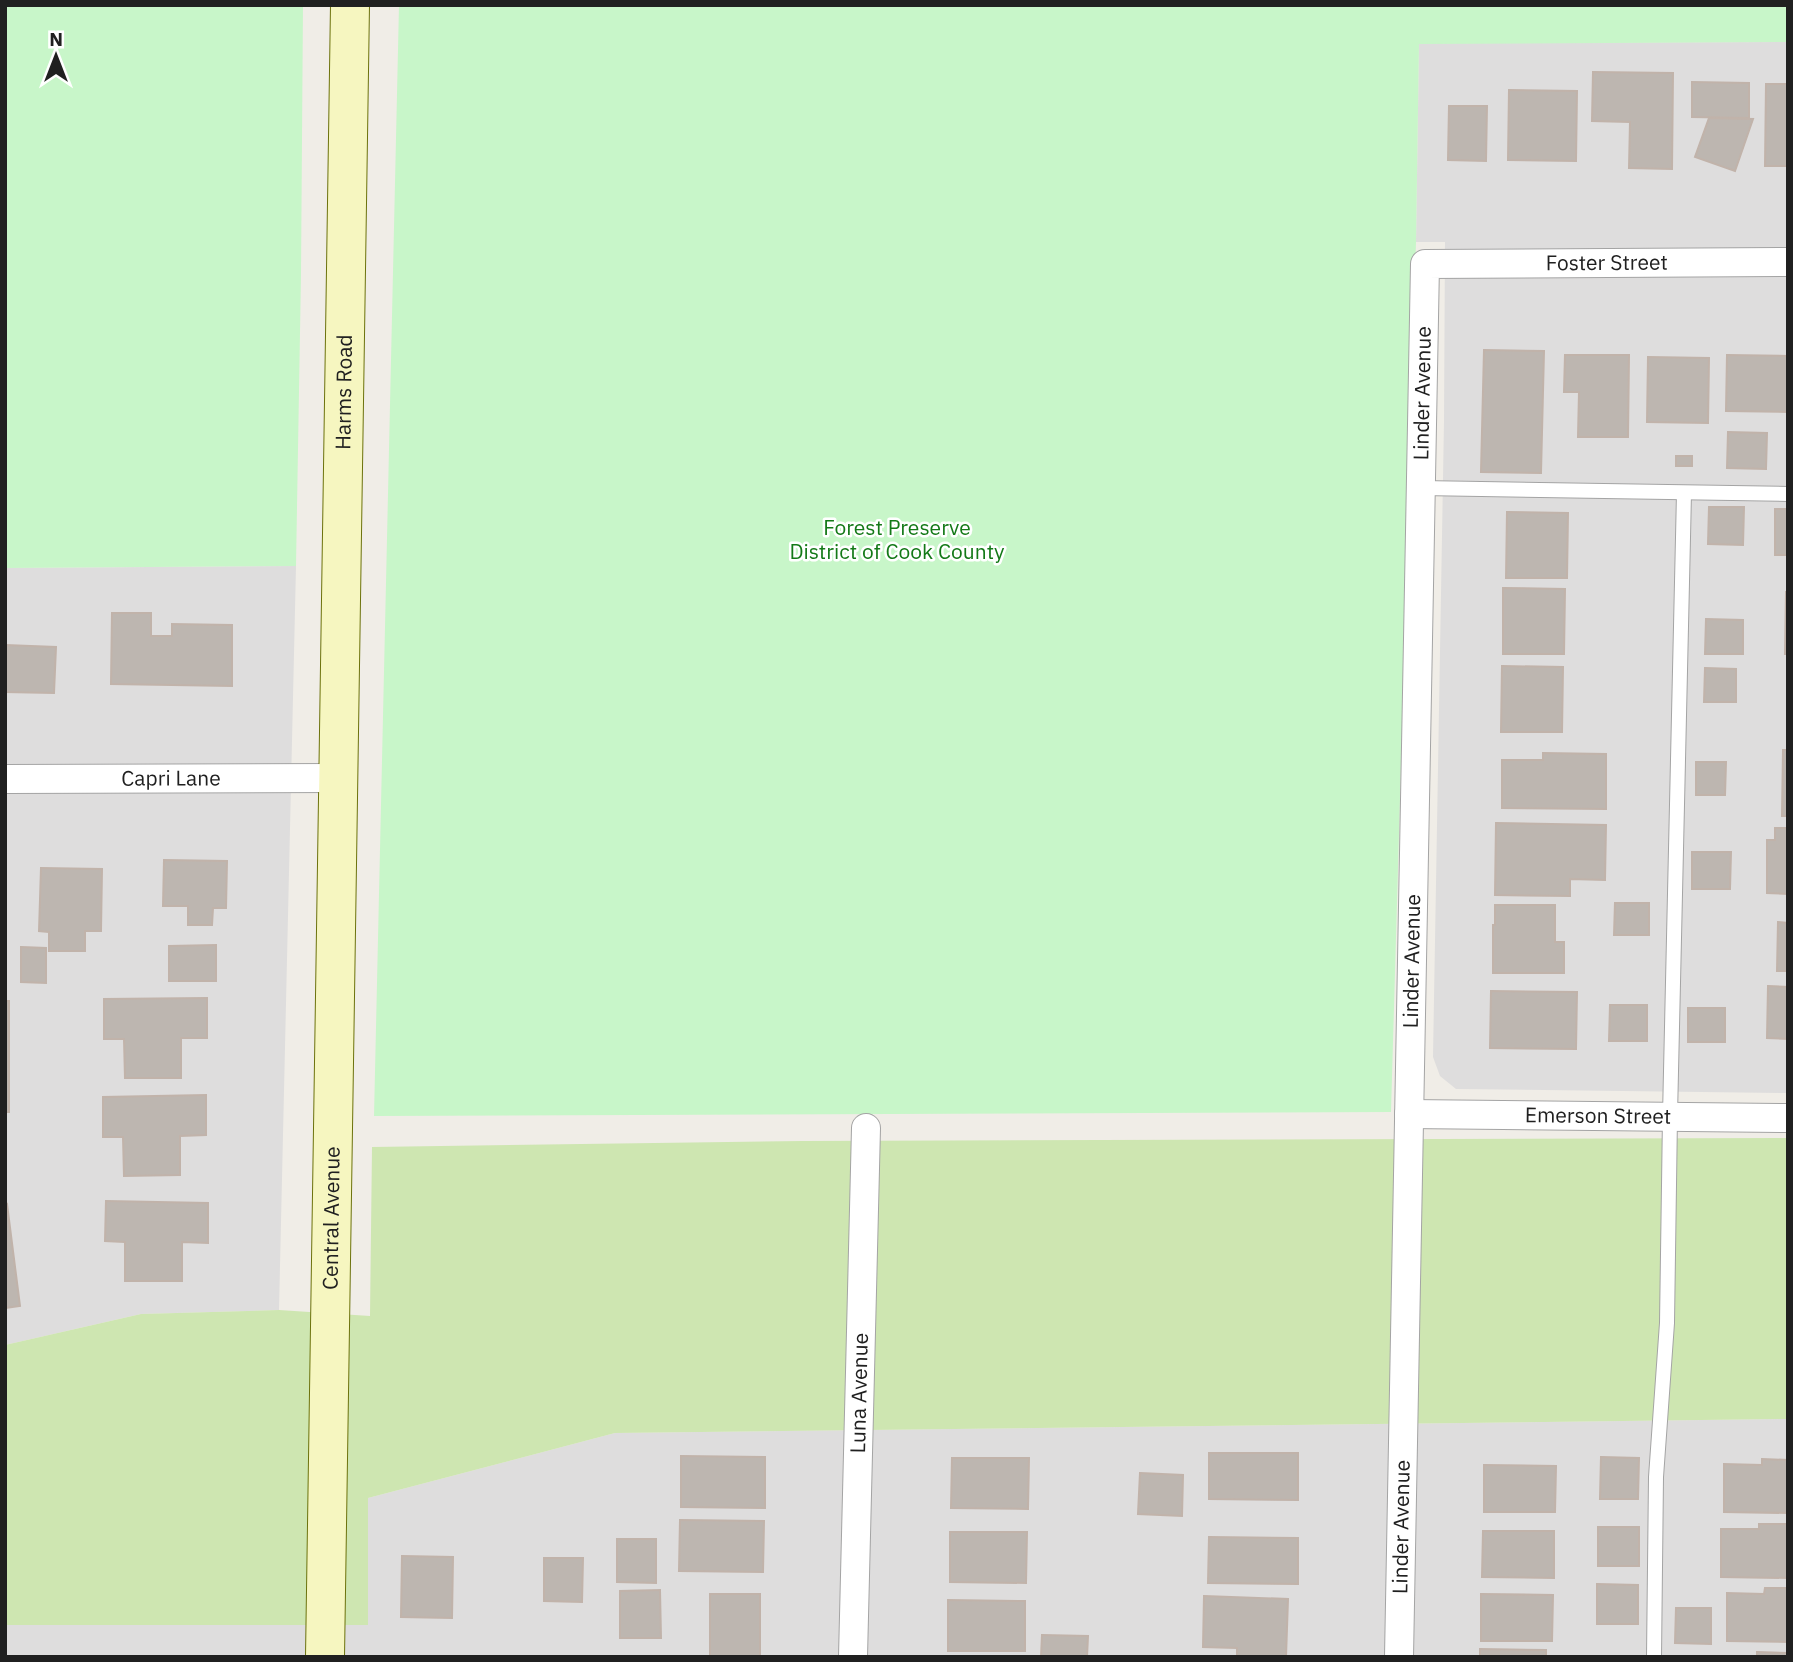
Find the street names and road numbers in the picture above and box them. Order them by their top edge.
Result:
street label: Foster Street [1546,248,1668,276]
street label: Linder Avenue [1406,326,1437,461]
street label: Harms Road [328,334,358,450]
street label: Capri Lane [121,763,221,792]
street label: Linder Avenue [1396,894,1426,1028]
street label: Emerson Street [1525,1100,1671,1130]
street label: Central Avenue [316,1146,346,1290]
street label: Luna Avenue [843,1332,874,1454]
street label: Linder Avenue [1385,1460,1416,1594]

